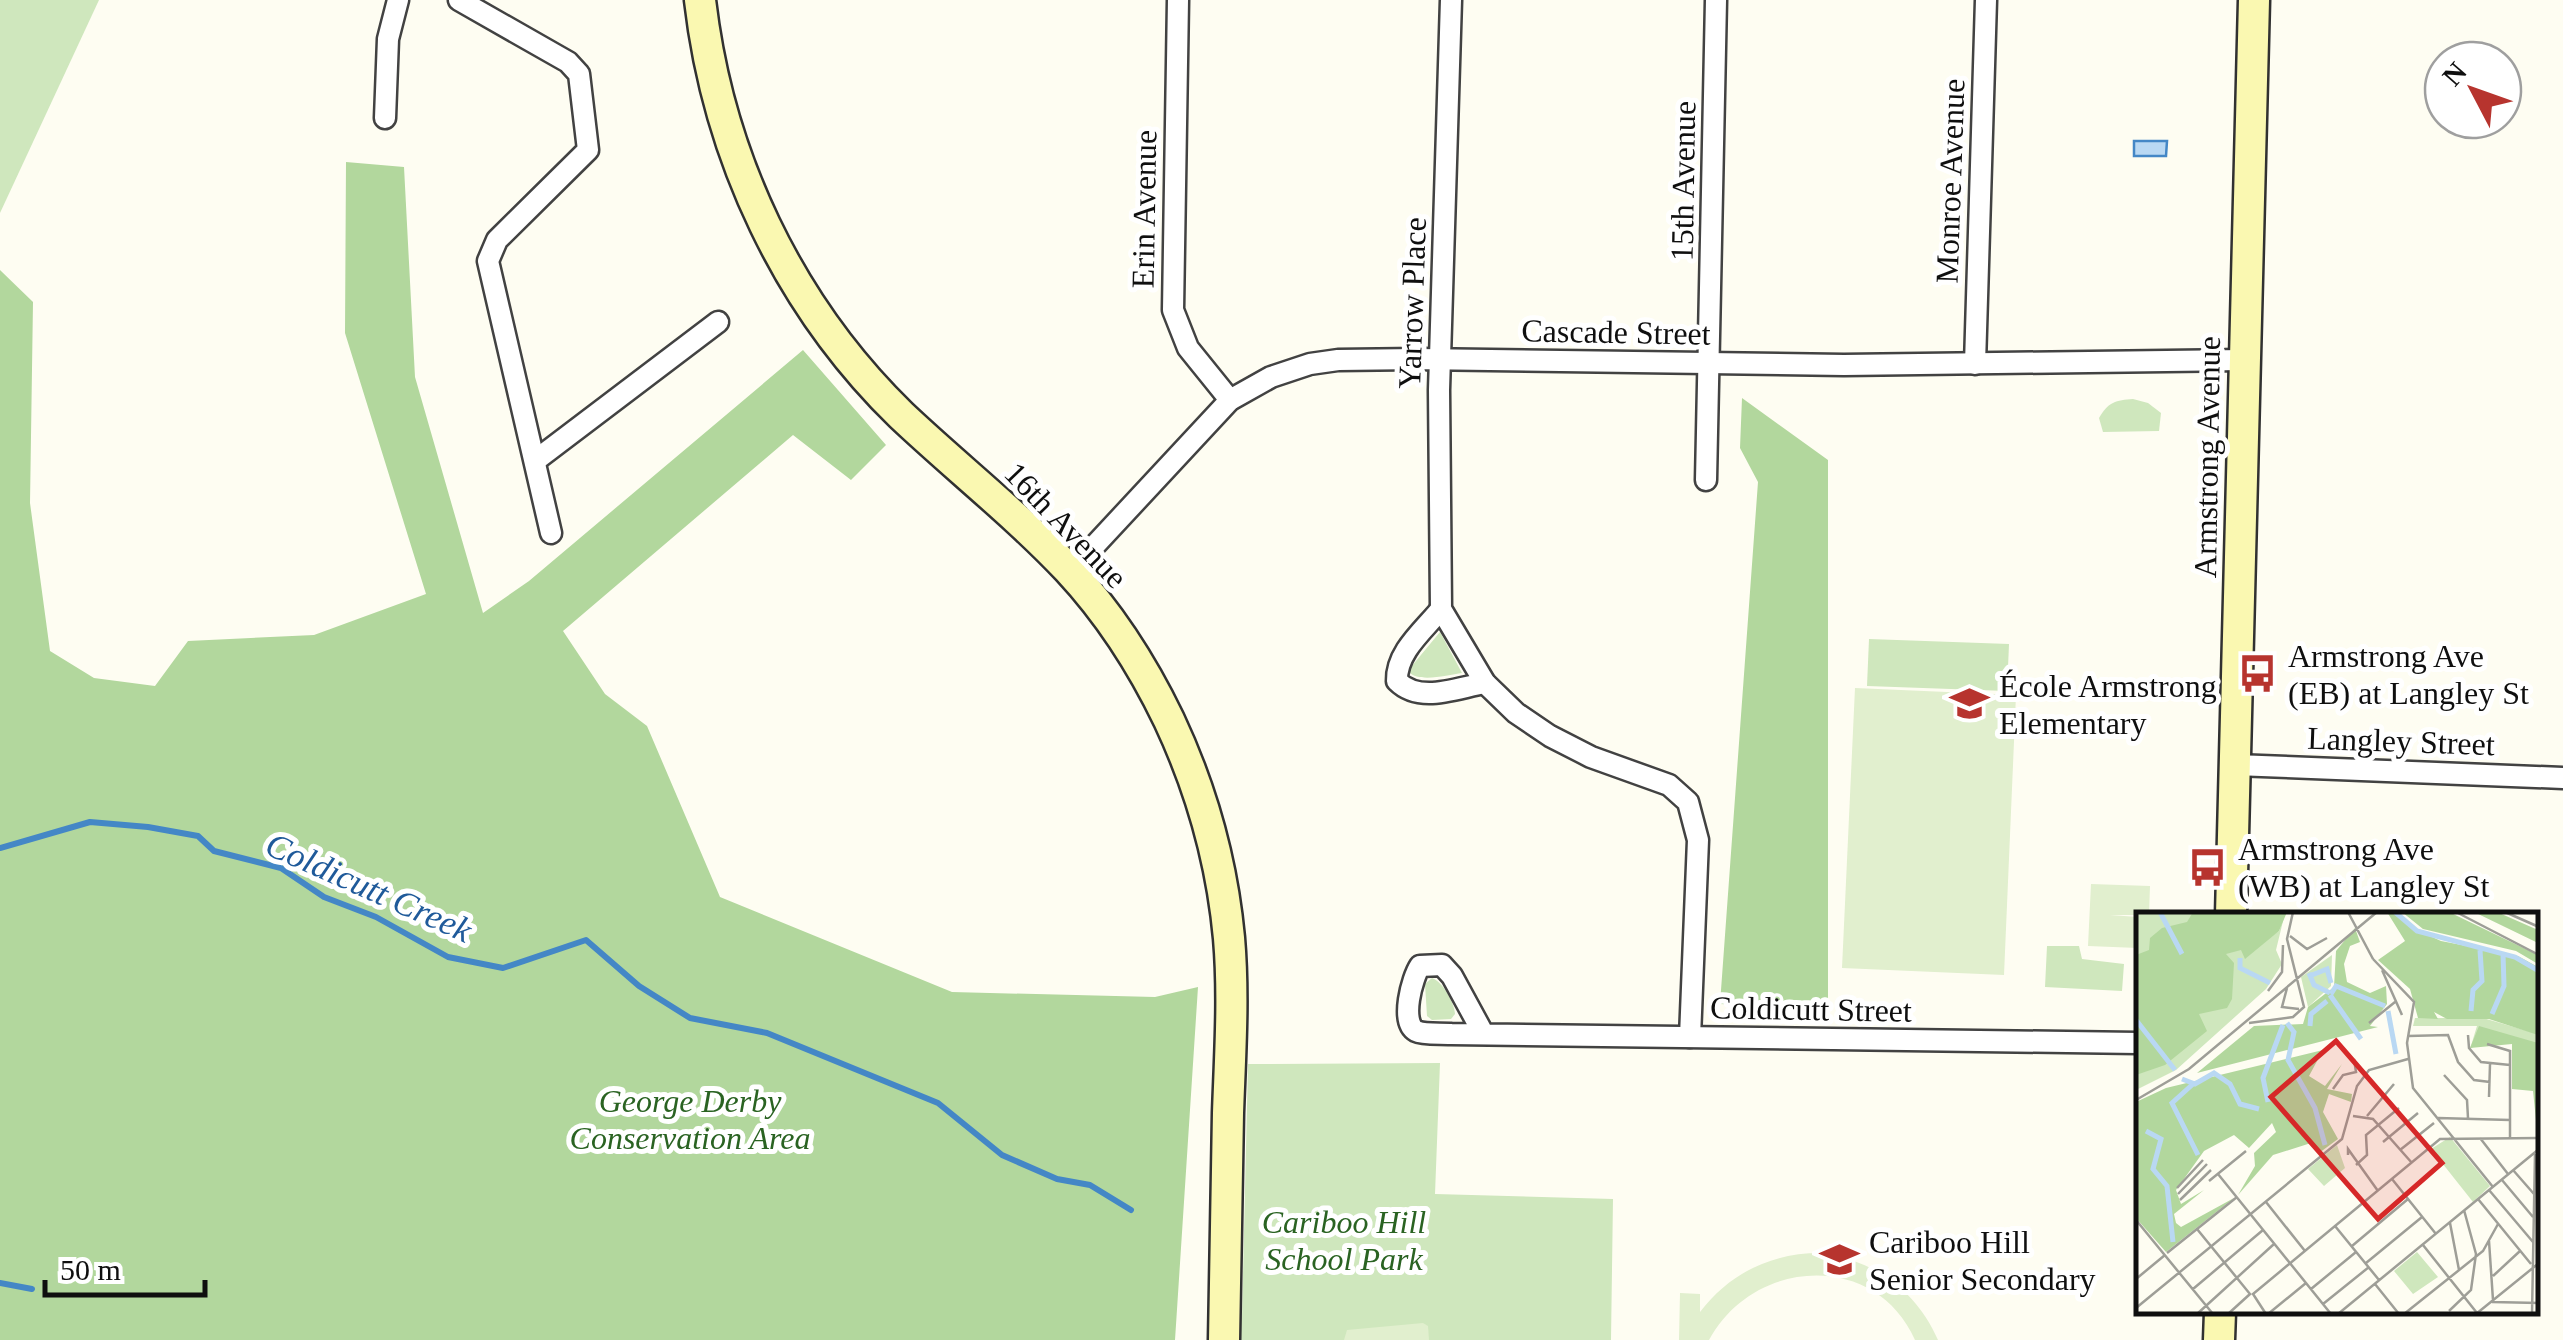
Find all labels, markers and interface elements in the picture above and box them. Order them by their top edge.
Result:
north arrow [2423,40,2523,140]
text: N [2436,56,2473,92]
street label: Monroe Avenue [1928,78,1972,284]
street label: 15th Avenue [1664,101,1702,261]
street label: Erin Avenue [1125,129,1163,289]
street label: Yarrow Place [1391,217,1433,389]
street label: Cascade Street [1521,312,1711,352]
street label: Armstrong Avenue [2187,336,2227,578]
street label: 16th Avenue [997,455,1135,595]
place label: Armstrong Ave (EB) at Langley St [2288,638,2529,711]
bus stop icon: Armstrong Ave (EB) at Langley St [2237,653,2279,695]
place label: École Armstrong Elementary [1999,668,2217,741]
school or university icon: École Armstrong Elementary [1948,683,1990,725]
street label: Langley Street [2307,720,2495,762]
water label: Coldicutt Creek [260,825,479,951]
place label: Armstrong Ave (WB) at Langley St [2238,831,2490,904]
bus stop icon: Armstrong Ave (WB) at Langley St [2187,846,2229,888]
inset map [2136,912,2538,1315]
street label: Coldicutt Street [1710,989,1912,1029]
park label: George Derby Conservation Area [570,1083,810,1156]
park label: Cariboo Hill School Park [1262,1204,1426,1277]
place label: Cariboo Hill Senior Secondary [1869,1224,2096,1297]
scale bar [45,1235,205,1297]
school or university icon: Cariboo Hill Senior Secondary [1818,1239,1860,1281]
text: 50 m [60,1253,121,1286]

